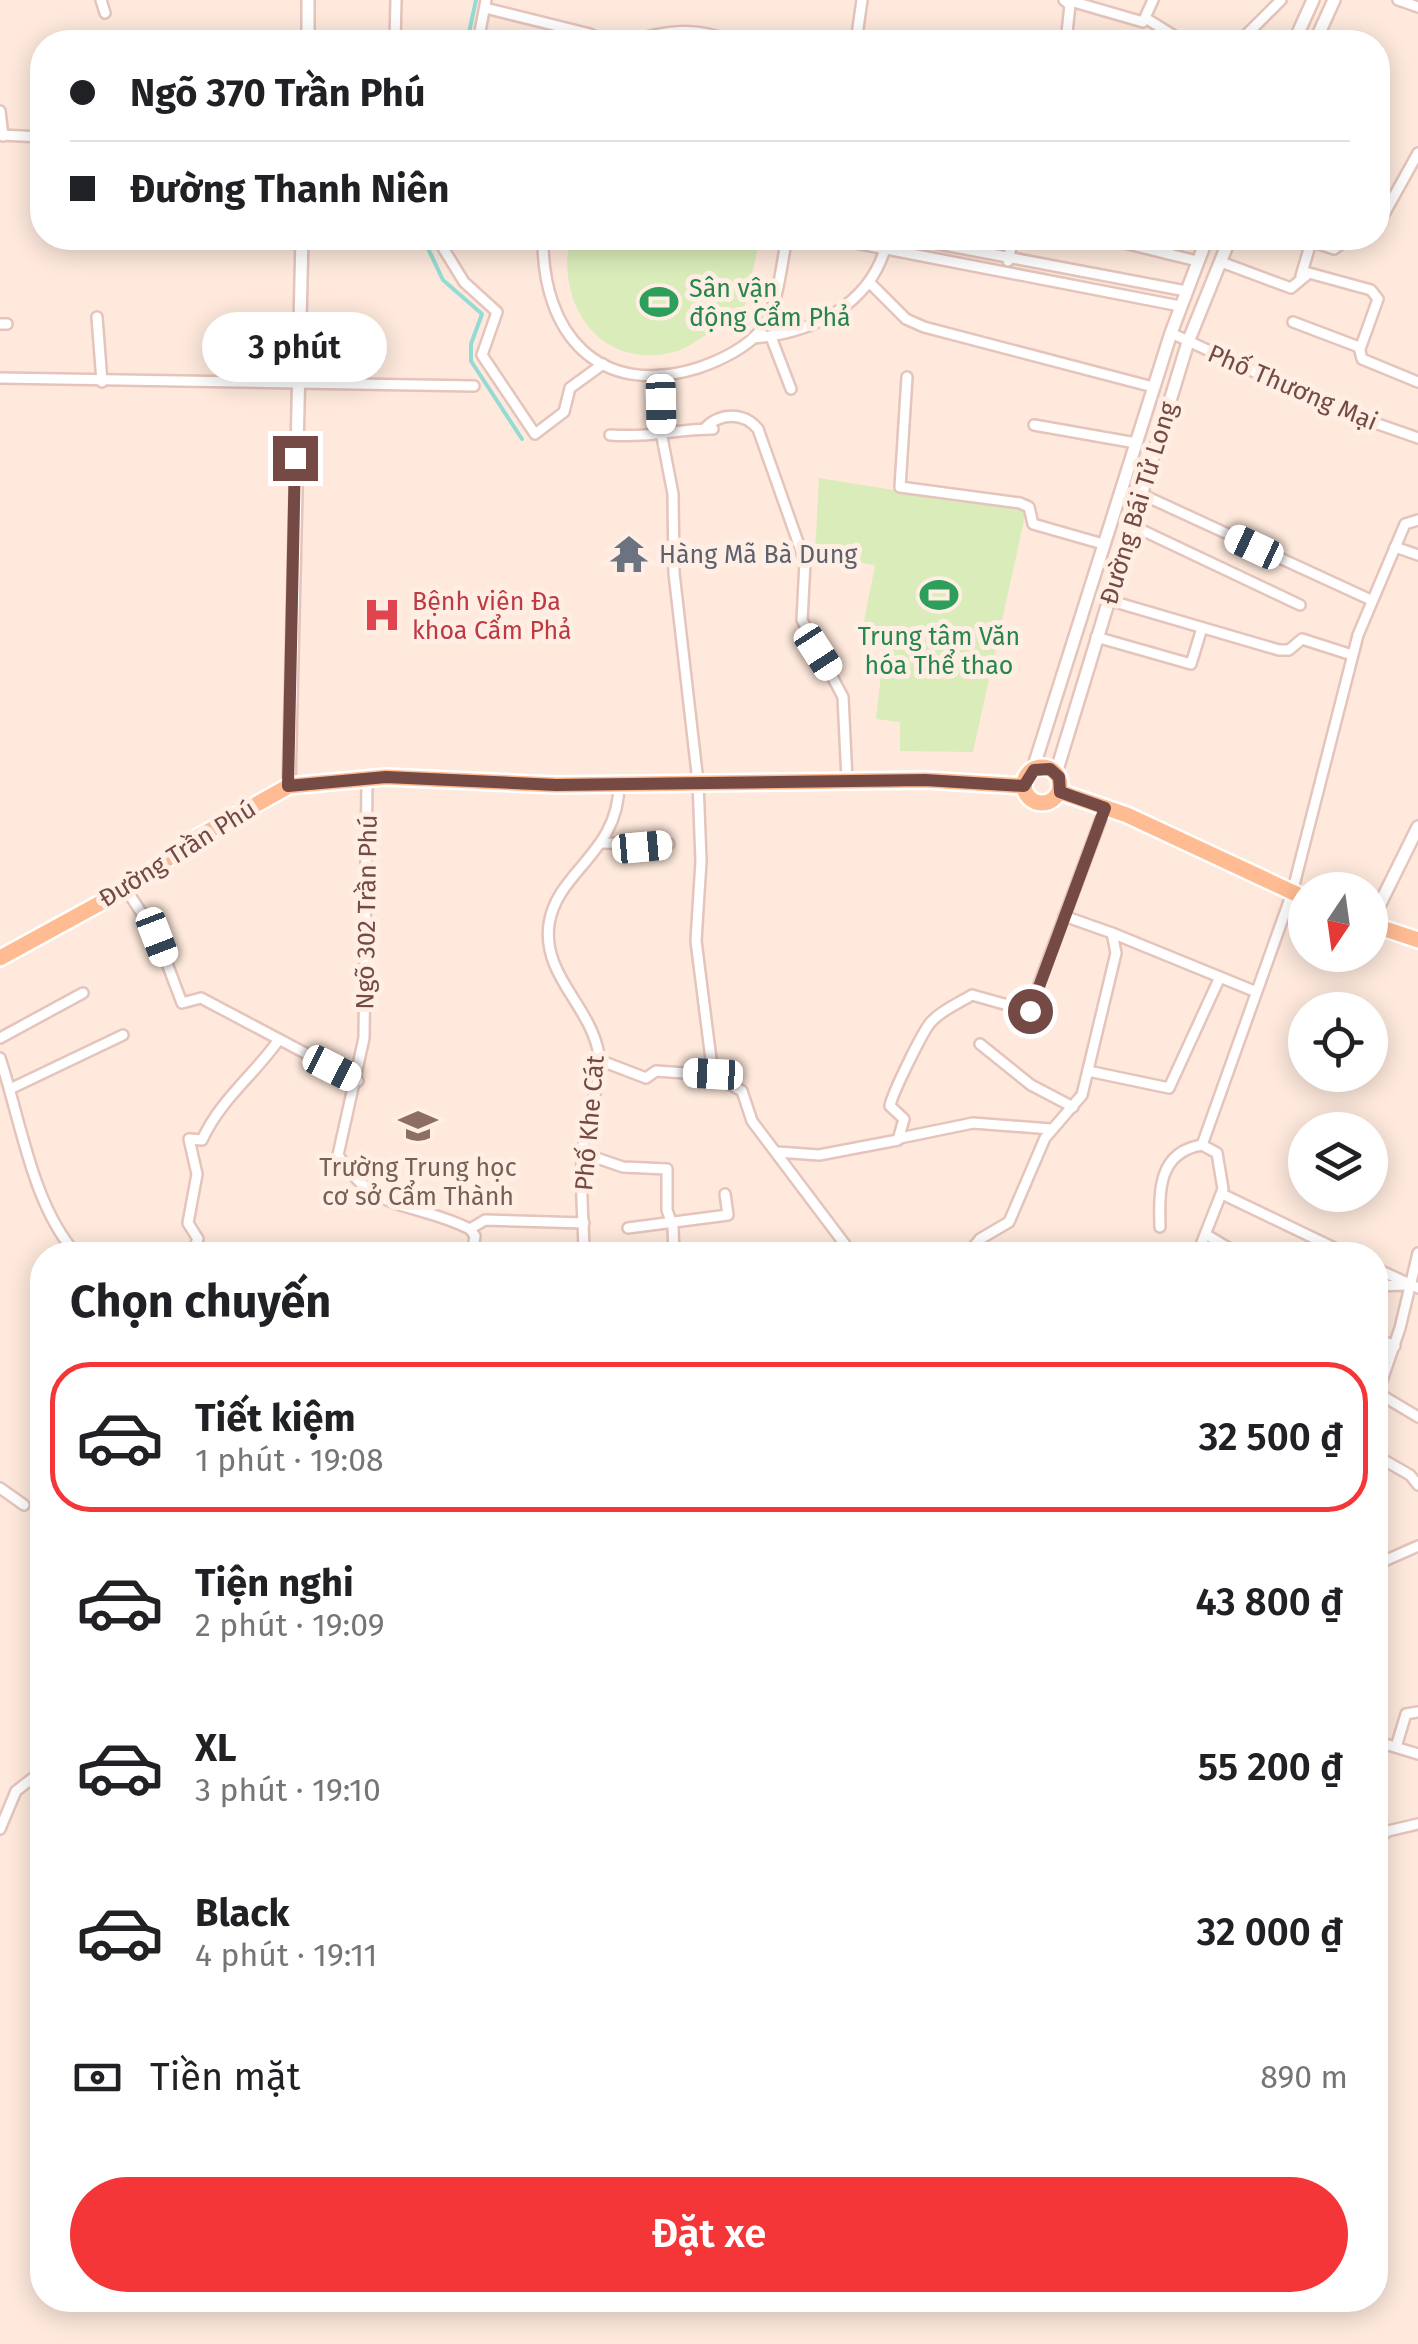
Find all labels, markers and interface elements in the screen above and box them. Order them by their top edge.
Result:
text: Ngõ 370 Trần Phú [130,70,425,116]
text: Đường Thanh Niên [130,166,450,212]
place label: Sân vận động Cẩm Phả [689,274,851,333]
sports icon: Sân vận động Cẩm Phả [638,281,680,323]
callout: 3 phút [202,313,388,383]
text: 3 phút [248,328,341,366]
street label: Phố Thương Mại [1203,338,1382,437]
car [645,374,677,434]
street label: Đường Bái Tử Long [1094,398,1184,608]
route end [273,436,318,481]
car [1220,521,1288,573]
temple icon: Hàng Mã Bà Dung [608,533,650,575]
place label: Hàng Mã Bà Dung [659,540,857,570]
sports icon: Trung tâm Văn hóa Thể thao [918,574,960,616]
place label: Bệnh viện Đa khoa Cẩm Phả [412,587,572,646]
hospital icon: Bệnh viện Đa khoa Cẩm Phả [361,594,403,636]
car [789,619,847,685]
place label: Trung tâm Văn hóa Thể thao [858,622,1020,681]
street label: Đường Trần Phú [93,793,261,914]
street label: Ngõ 302 Trần Phú [349,814,384,1010]
car [611,829,673,865]
north arrow [1288,872,1388,972]
map controls [1288,872,1388,1212]
car [132,904,182,970]
route start [1008,989,1053,1034]
button: locate [1288,992,1388,1092]
car [298,1041,366,1095]
street label: Phố Khe Cát [568,1053,611,1192]
car [682,1057,744,1091]
school or university icon: Trường Trung học cơ sở Cẩm Thành [397,1105,439,1147]
button: layers [1288,1112,1388,1212]
place label: Trường Trung học cơ sở Cẩm Thành [319,1153,517,1212]
text: Chọn chuyến [70,1275,331,1329]
icon: car [75,1392,165,1482]
text: Tiết kiệm [195,1395,356,1441]
text: 32 500 ₫ [1199,1414,1343,1460]
text: 1 phút · 19:08 [195,1441,384,1479]
icon: car [75,1557,165,1647]
text: Tiện nghi [195,1560,354,1606]
text: 43 800 ₫ [1195,1579,1343,1625]
text: 2 phút · 19:09 [195,1606,385,1644]
icon: car [75,1722,165,1812]
text: XL [195,1725,237,1771]
text: 55 200 ₫ [1198,1744,1343,1790]
text: 3 phút · 19:10 [195,1771,381,1809]
icon: car [75,1887,165,1977]
text: Black [195,1890,290,1936]
text: 32 000 ₫ [1197,1909,1343,1955]
text: 4 phút · 19:11 [195,1936,377,1974]
icon: cash [70,2050,125,2105]
text: Tiền mặt [150,2054,300,2100]
text: 890 m [1260,2058,1348,2096]
button: Đặt xe [70,2177,1348,2292]

